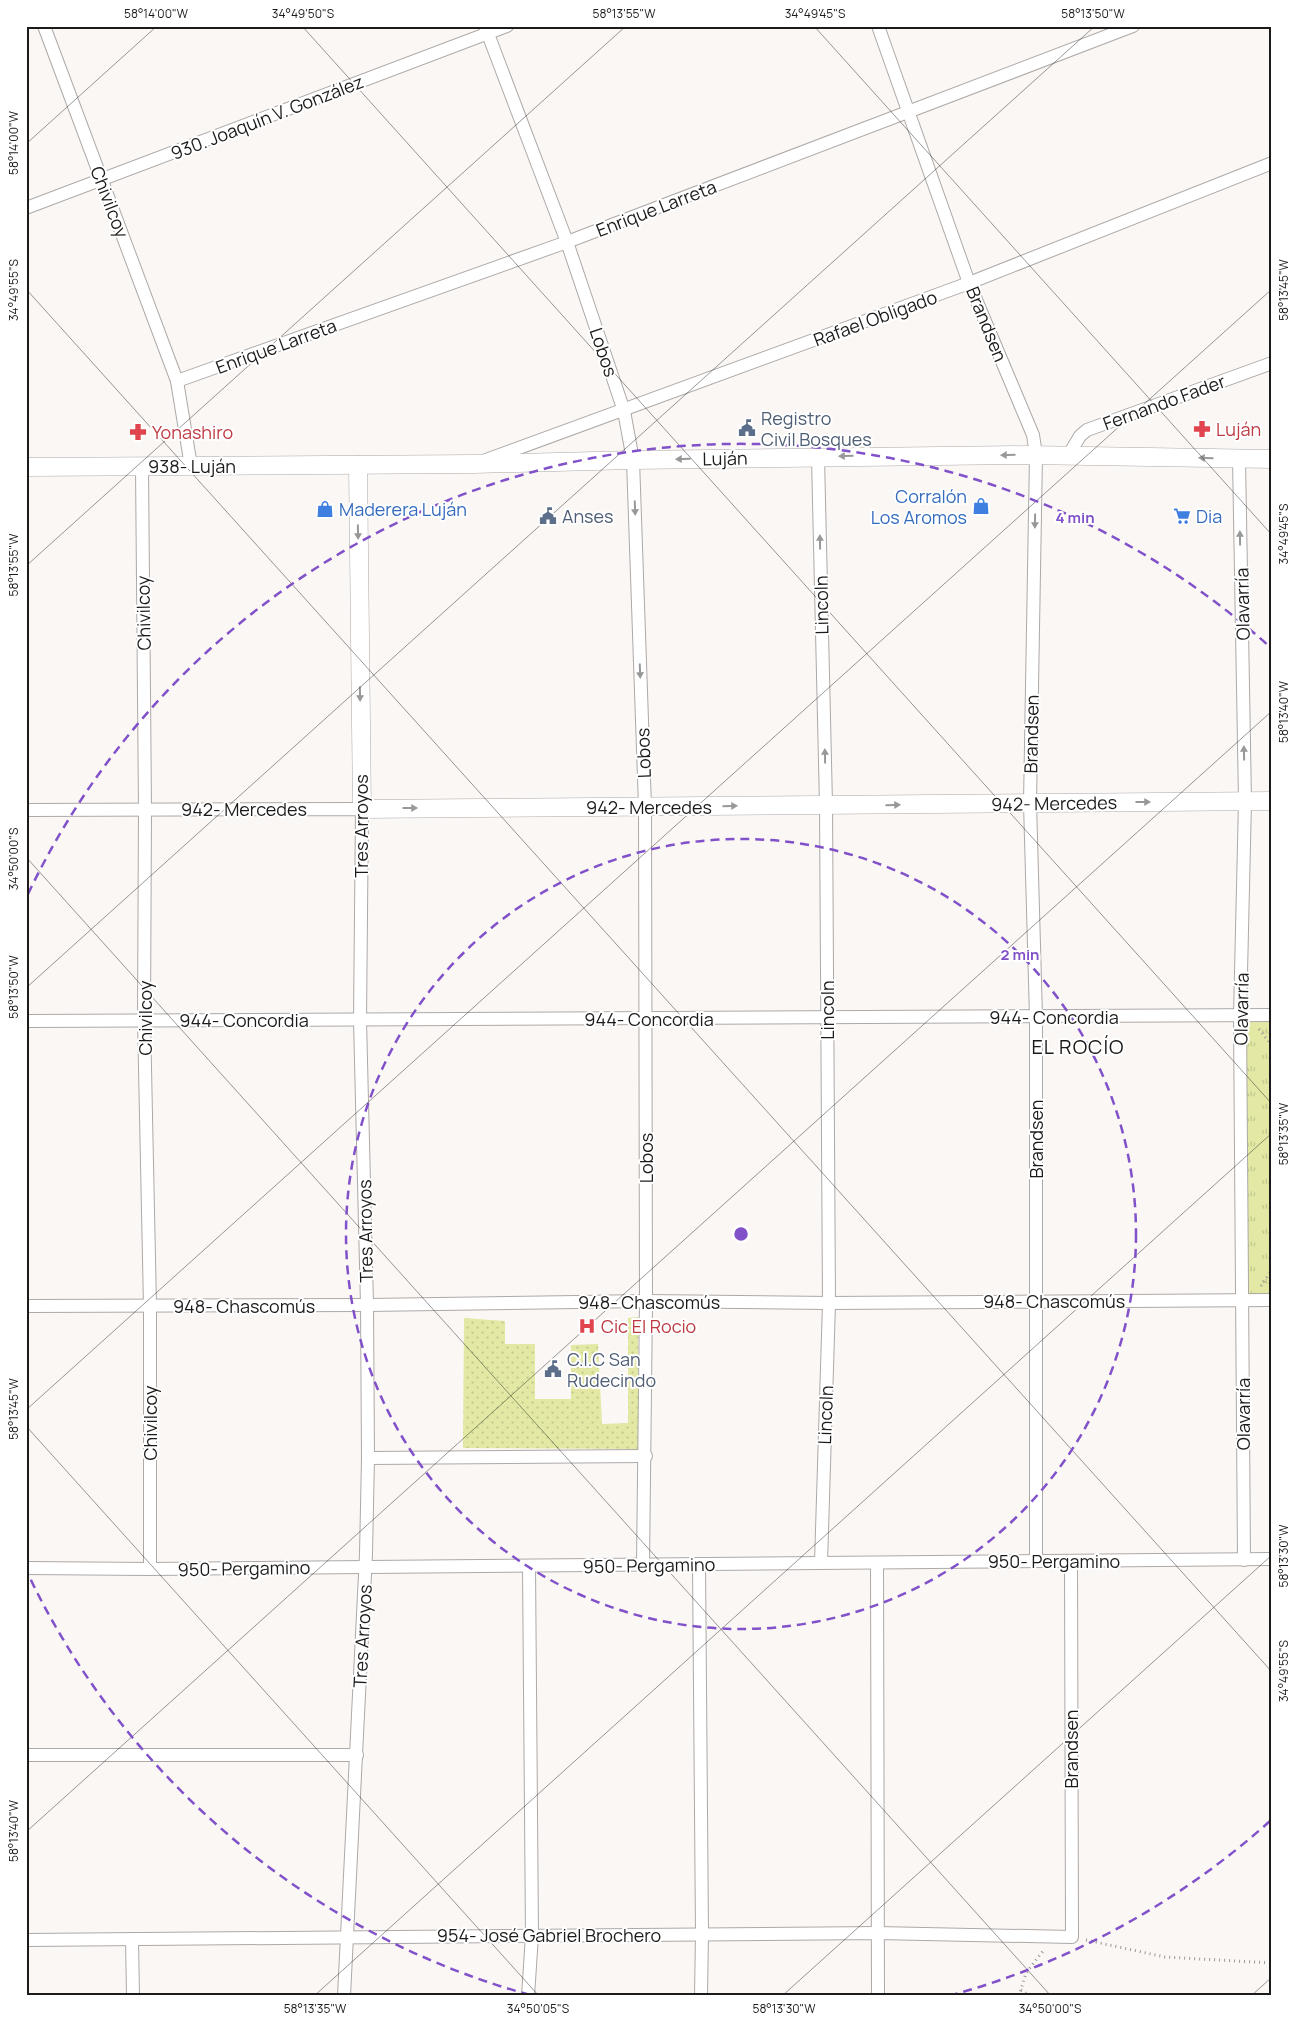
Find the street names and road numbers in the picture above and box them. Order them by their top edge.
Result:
street label: 930. Joaquín V. González [167,69,367,165]
street label: Chivilcoy [85,163,135,242]
street label: Enrique Larreta [592,174,720,242]
street label: Brandsen [961,283,1013,365]
street label: Rafael Obligado [810,285,940,351]
street label: Enrique Larreta [212,313,340,379]
street label: Lobos [584,324,624,380]
street label: Fernando Fader [1100,369,1229,435]
street label: Luján [702,446,748,470]
street label: 938- Luján [148,454,236,478]
street label: Olavarría [1229,567,1255,641]
street label: Chivilcoy [130,575,156,651]
street label: Lincoln [808,575,834,635]
street label: Brandsen [1018,694,1044,774]
street label: Lobos [630,727,656,779]
street label: Tres Arroyos [349,774,373,878]
street label: 942- Mercedes [991,790,1117,816]
street label: 942- Mercedes [586,795,712,819]
street label: 942- Mercedes [181,797,307,821]
street label: Olavarría [1228,972,1254,1046]
street label: Chivilcoy [133,980,157,1055]
street label: Lincoln [815,980,839,1040]
street label: 944- Concordia [989,1005,1119,1029]
street label: 944- Concordia [584,1007,714,1031]
street label: 944- Concordia [179,1008,309,1032]
street label: Brandsen [1024,1100,1048,1178]
street label: Lobos [634,1133,658,1183]
street label: Tres Arroyos [352,1179,378,1283]
street label: 948- Chascomús [983,1289,1125,1313]
street label: 948- Chascomús [578,1290,720,1314]
street label: 948- Chascomús [173,1294,315,1318]
street label: Olavarría [1231,1378,1255,1450]
street label: Chivilcoy [138,1385,162,1460]
street label: Lincoln [812,1385,838,1445]
street label: 950- Pergamino [988,1549,1120,1573]
street label: 950- Pergamino [583,1552,715,1578]
street label: 950- Pergamino [178,1555,310,1581]
street label: Tres Arroyos [347,1584,377,1688]
street label: Brandsen [1059,1710,1083,1788]
street label: 954- José Gabriel Brochero [437,1923,661,1947]

